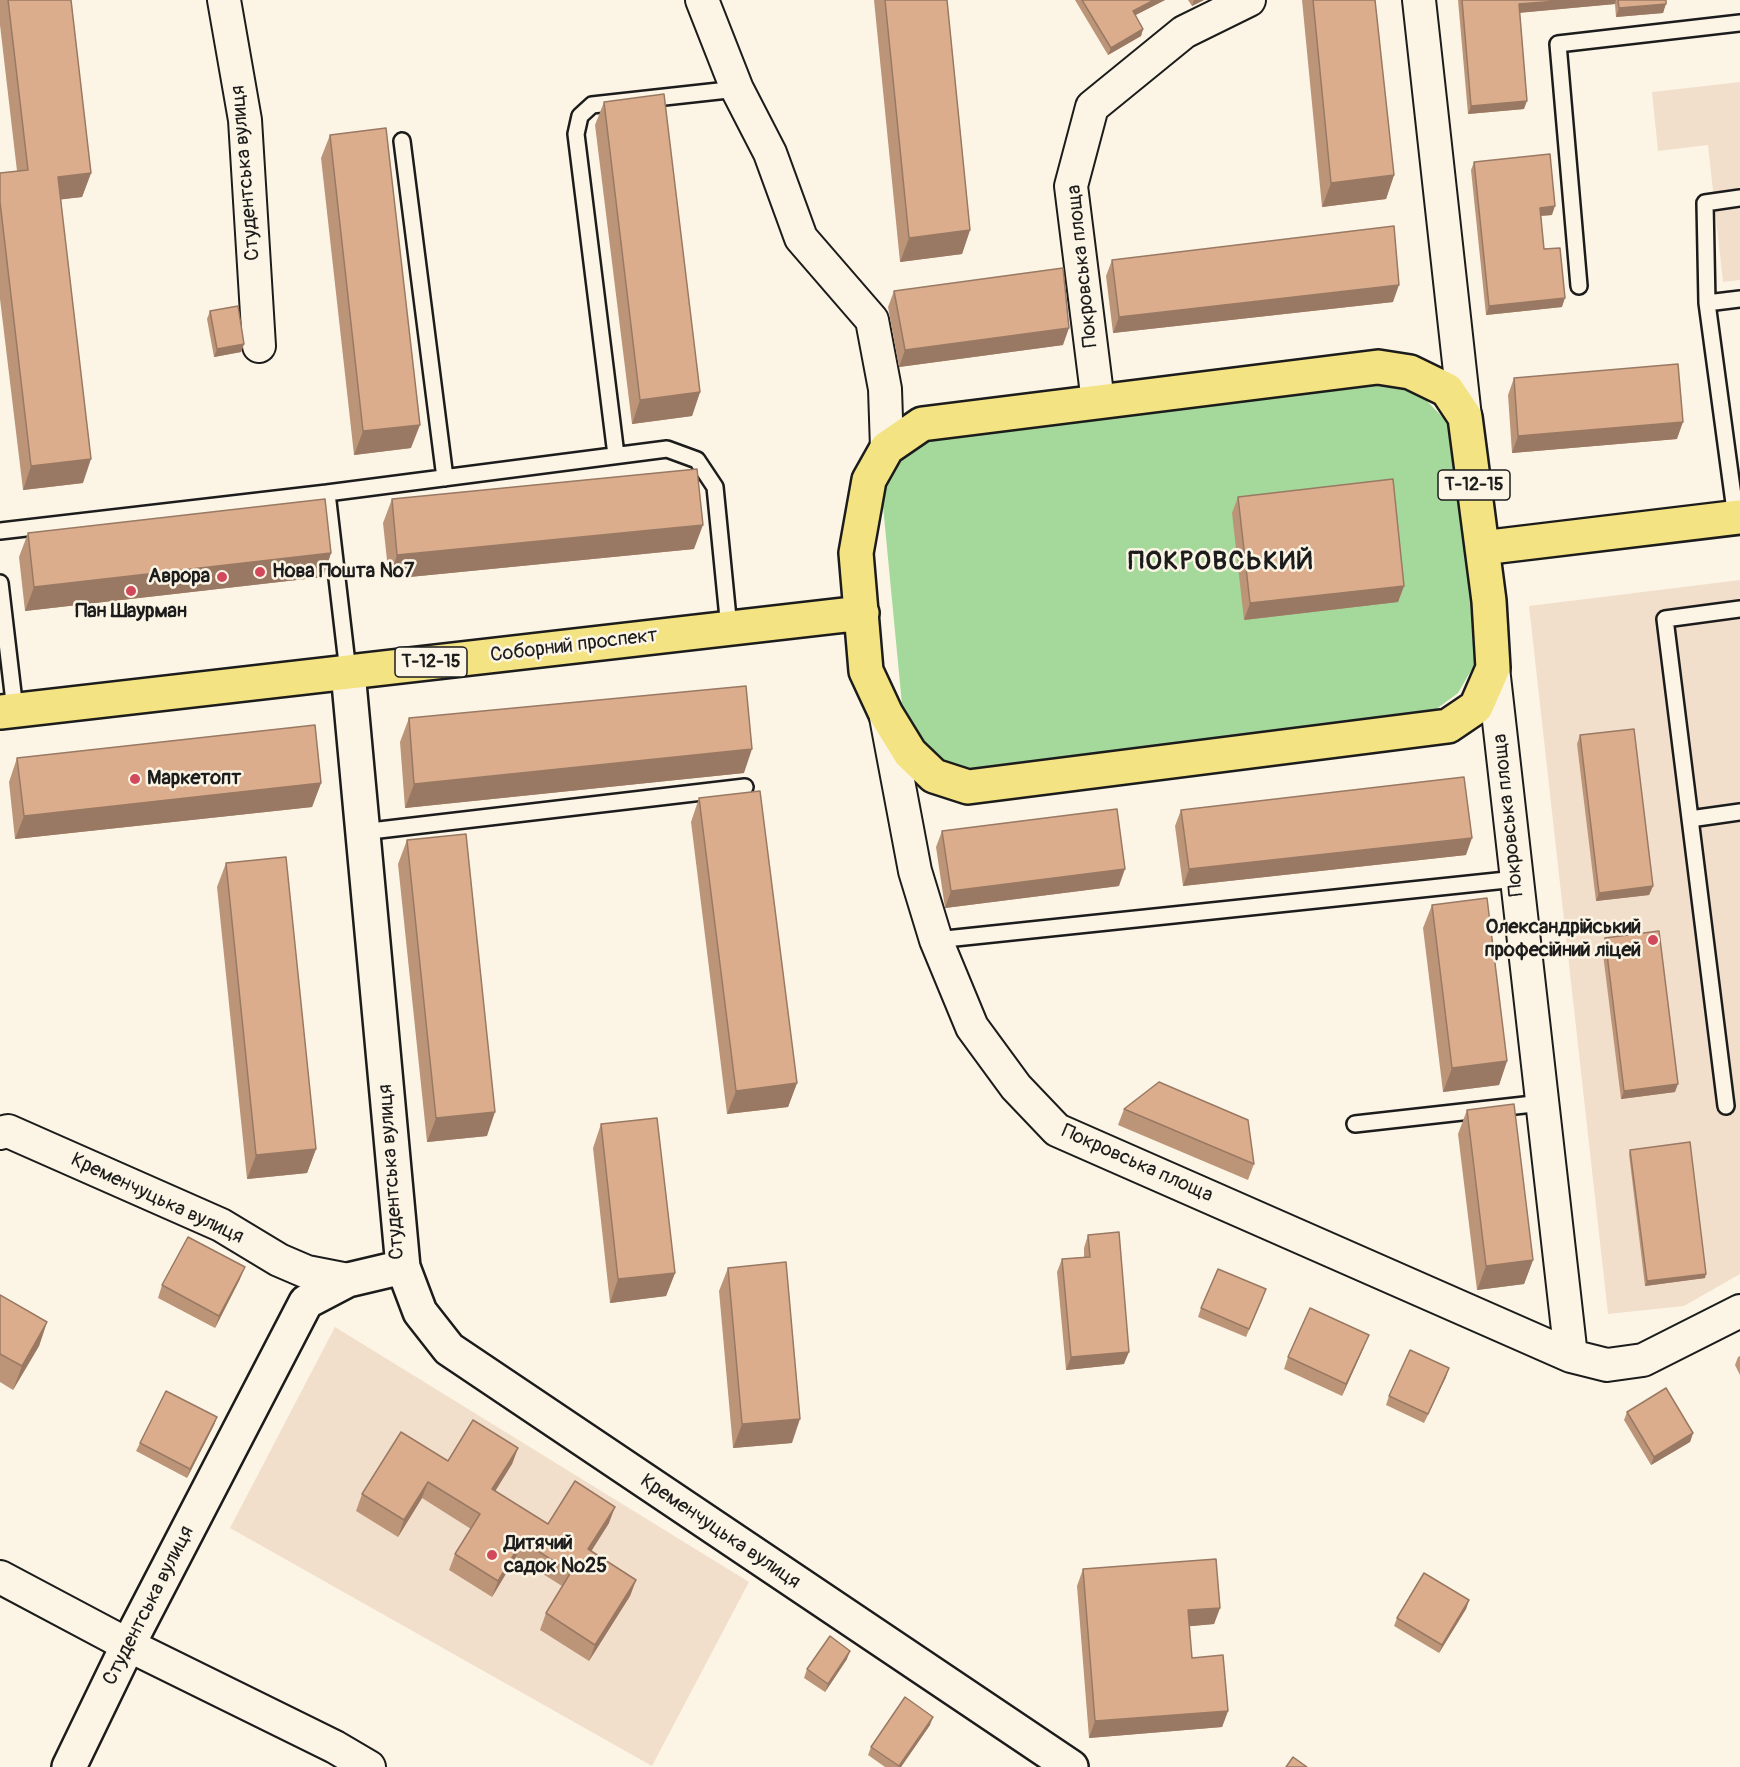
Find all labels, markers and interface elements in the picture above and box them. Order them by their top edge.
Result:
street label: Студентська вулиця [226,84,266,262]
street label: Покровська площа [1063,184,1103,348]
road number: Т-12-15 [1438,470,1510,500]
district label: ПОКРОВСЬКИЙ [1128,546,1314,578]
place label: Нова Пошта №7 [272,560,414,584]
place label: Аврора [148,565,210,589]
marker: Нова Пошта №7 [253,565,267,579]
marker: Аврора [215,570,229,584]
marker: Пан Шаурман [124,584,138,598]
place label: Пан Шаурман [75,600,187,624]
street label: Соборний проспект [489,624,659,668]
road number: Т-12-15 [395,647,467,677]
street label: Покровська площа [1489,733,1529,897]
place label: Маркетопт [147,767,241,791]
marker: Маркетопт [128,772,142,786]
place label: Олександрійський професійний ліцей [1484,916,1641,963]
marker: Олександрійський професійний ліцей [1646,933,1660,947]
street label: Студентська вулиця [374,1083,410,1261]
street label: Покровська площа [1058,1120,1216,1208]
street label: Кременчуцька вулиця [67,1148,247,1250]
street label: Кременчуцька вулиця [635,1470,805,1594]
street label: Студентська вулиця [98,1522,200,1690]
place label: Дитячий садок №25 [504,1532,607,1579]
marker: Дитячий садок №25 [485,1548,499,1562]

